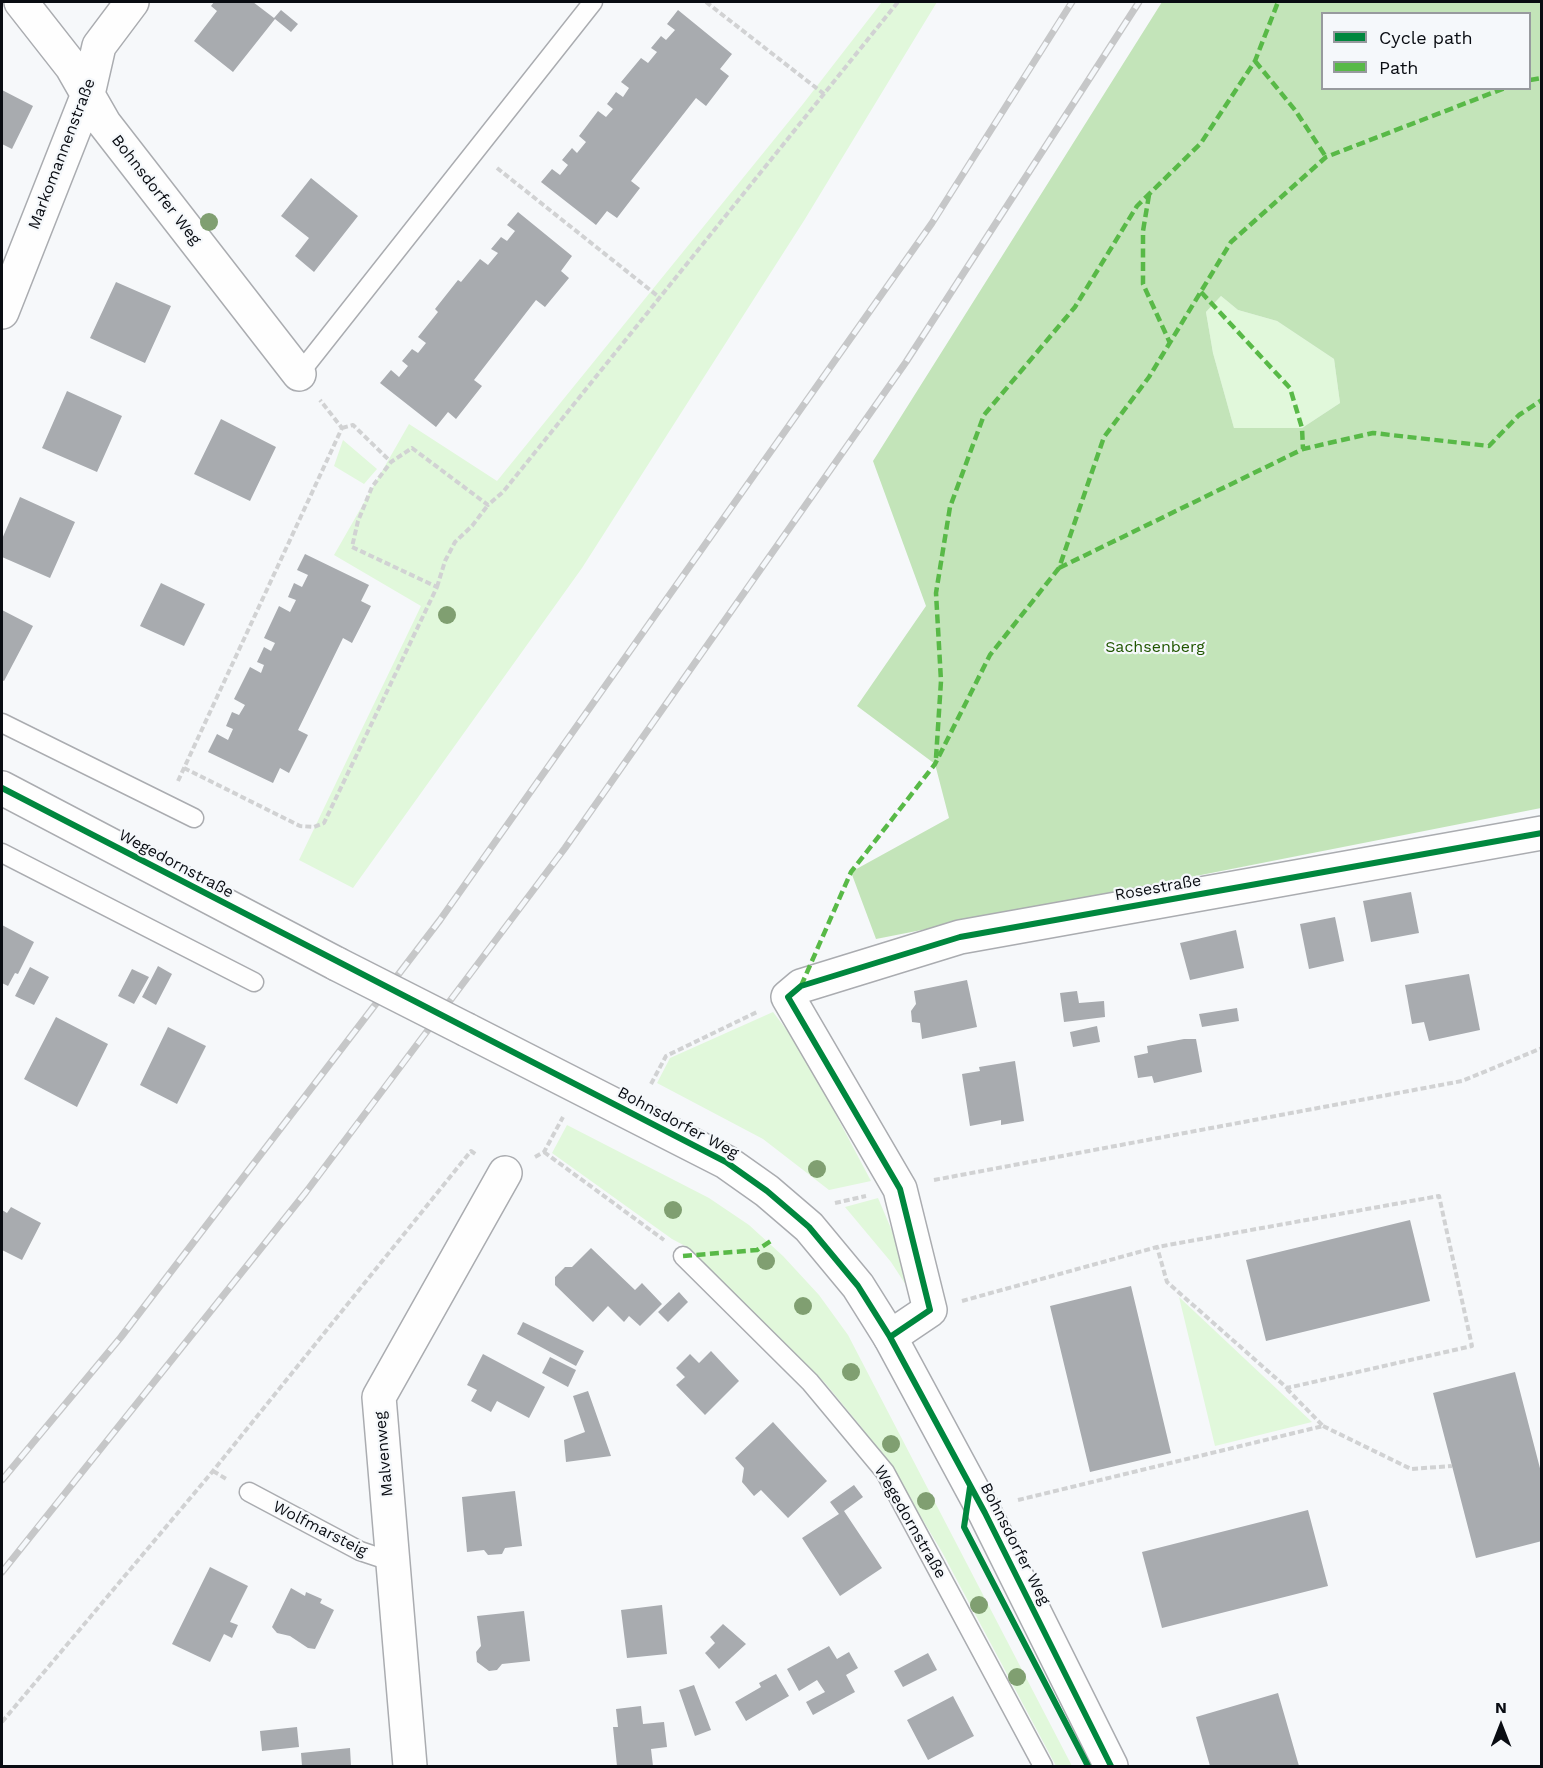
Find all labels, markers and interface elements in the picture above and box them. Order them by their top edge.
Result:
legend [1321,12,1531,90]
text: Cycle path [1379,27,1473,48]
text: Path [1379,57,1419,78]
street label: Markomannenstraße [24,76,100,232]
street label: Bohnsdorfer Weg [107,131,205,249]
park label: Sachsenberg [1105,637,1205,657]
street label: Wegedornstraße [115,826,237,902]
street label: Rosestraße [1113,871,1203,905]
street label: Bohnsdorfer Weg [614,1083,742,1163]
street label: Malvenweg [371,1411,397,1497]
street label: Wegedornstraße [870,1462,950,1582]
street label: Bohnsdorfer Weg [976,1480,1054,1608]
street label: Wolfmarsteig [270,1497,370,1561]
north arrow [1471,1696,1531,1756]
text: N [1495,1698,1507,1717]

